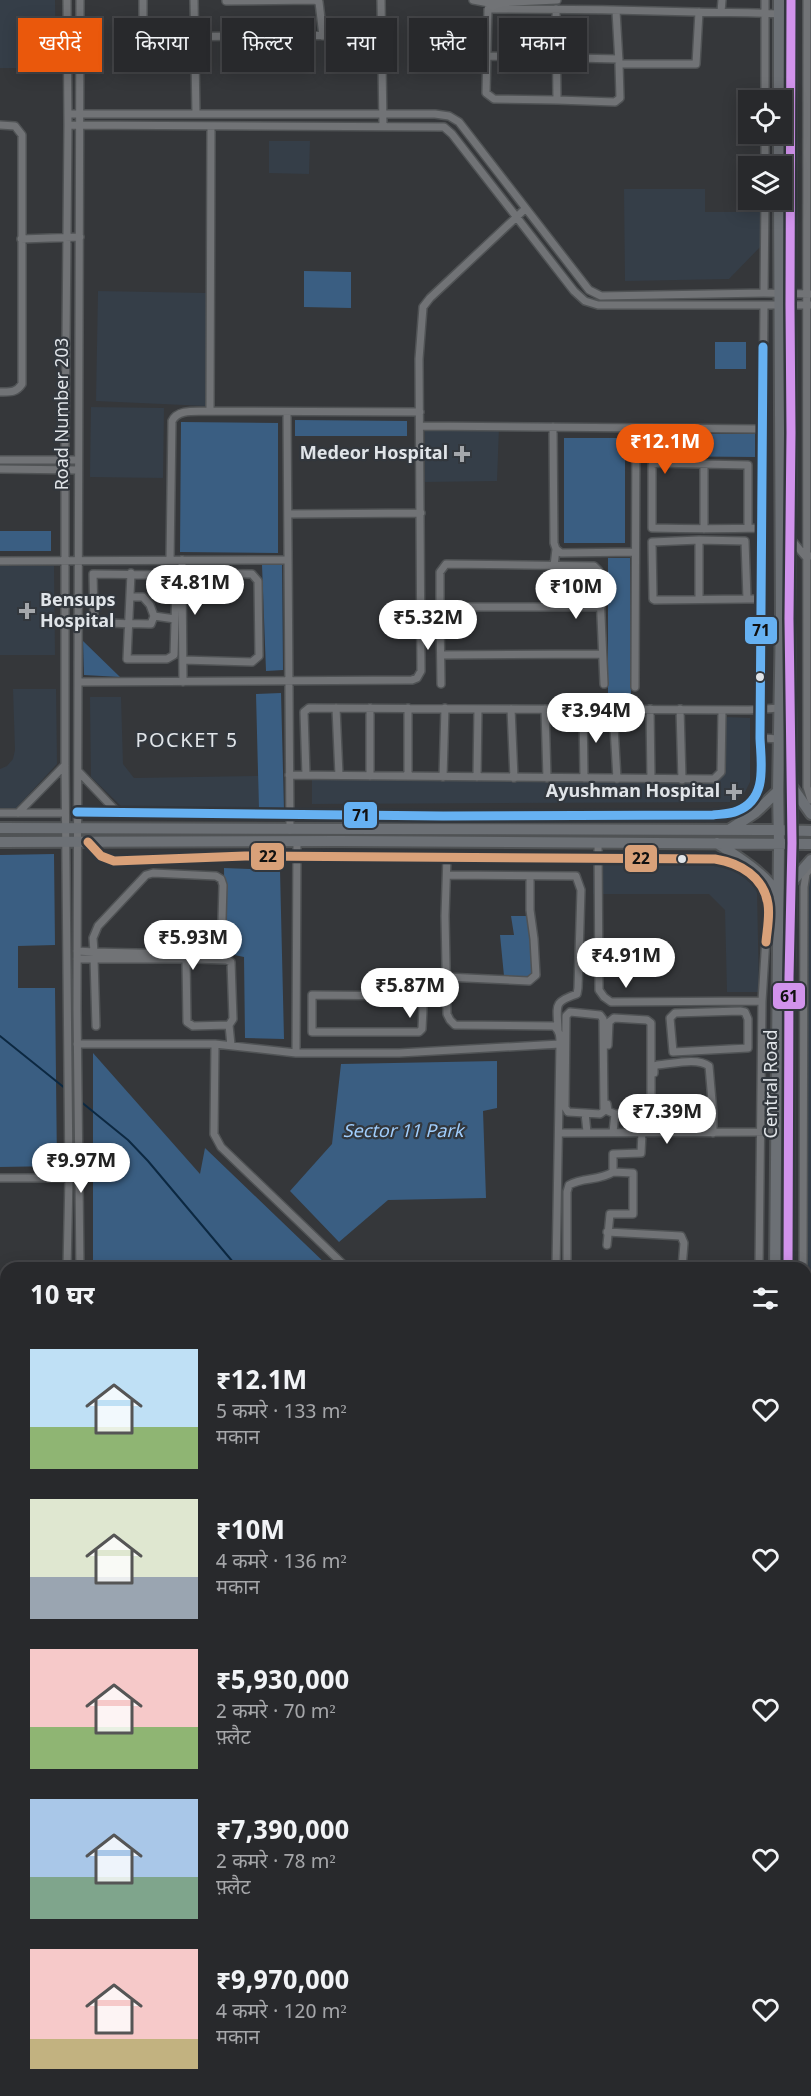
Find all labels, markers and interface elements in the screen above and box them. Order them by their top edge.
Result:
chip: खरीदें [18,18,102,72]
chip: किराया [114,18,210,72]
chip: फ़िल्टर [222,18,314,72]
chip: नया [326,18,397,72]
chip: फ़्लैट [409,18,487,72]
chip: मकान [499,18,587,72]
map controls [738,90,792,210]
button: locate [738,90,792,144]
button: layers [738,156,792,210]
street label: Road Number 203 [52,338,75,490]
pin: ₹12.1M [616,424,714,475]
text: ₹12.1M [630,430,700,456]
place label: Medeor Hospital [300,443,448,466]
marker: Medeor Hospital [453,445,471,463]
pin: ₹4.81M [146,565,244,616]
pin: ₹10M [540,569,612,620]
text: ₹4.81M [160,571,230,597]
text: ₹10M [550,575,603,601]
place label: Bensups Hospital [40,590,116,634]
pin: ₹5.32M [379,600,477,651]
marker: Bensups Hospital [18,602,36,620]
text: ₹5.32M [393,606,463,632]
line badge: 71 [744,616,778,645]
text: 71 [752,622,770,643]
unlabelled marker [754,671,766,683]
pin: ₹3.94M [547,693,645,744]
text: ₹3.94M [561,699,631,725]
district label: POCKET 5 [135,729,239,755]
place label: Ayushman Hospital [546,781,720,804]
marker: Ayushman Hospital [725,783,743,801]
line badge: 71 [343,801,378,829]
text: 71 [352,807,370,828]
line badge: 22 [250,842,285,871]
line badge: 22 [624,844,658,873]
text: 22 [259,848,277,869]
text: 22 [632,850,650,871]
unlabelled marker [676,853,688,865]
pin: ₹5.93M [144,920,242,971]
text: ₹5.93M [158,926,228,952]
pin: ₹4.91M [577,938,675,989]
text: ₹4.91M [591,944,661,970]
pin: ₹5.87M [361,968,459,1019]
text: ₹5.87M [375,974,445,1000]
line badge: 61 [772,982,806,1010]
text: 61 [780,988,798,1009]
street label: Central Road [761,1030,784,1138]
pin: ₹7.39M [618,1094,716,1145]
text: ₹7.39M [632,1100,702,1126]
park label: Sector 11 Park [343,1121,466,1144]
pin: ₹9.97M [32,1143,130,1194]
text: ₹9.97M [46,1149,116,1175]
text: 10 घर [30,1281,95,1315]
icon: filters [749,1282,782,1315]
text: ₹12.1M [216,1366,307,1400]
icon: home [78,1373,150,1445]
icon: heart [749,1393,782,1426]
text: 5 कमरे · 133 m² [216,1400,346,1426]
text: मकान [216,1426,260,1452]
text: ₹10M [216,1516,285,1550]
icon: home [78,1523,150,1595]
icon: heart [749,1543,782,1576]
text: 4 कमरे · 136 m² [216,1550,346,1576]
text: मकान [216,1576,260,1602]
text: ₹5,930,000 [216,1666,349,1700]
icon: home [78,1673,150,1745]
icon: heart [749,1693,782,1726]
text: 2 कमरे · 70 m² [216,1700,335,1726]
text: फ़्लैट [216,1726,251,1752]
text: ₹7,390,000 [216,1816,349,1850]
icon: home [78,1823,150,1895]
icon: heart [749,1843,782,1876]
text: 2 कमरे · 78 m² [216,1850,335,1876]
text: फ़्लैट [216,1876,251,1902]
text: ₹9,970,000 [216,1966,349,2000]
icon: home [78,1973,150,2045]
icon: heart [749,1993,782,2026]
text: 4 कमरे · 120 m² [216,2000,346,2026]
text: मकान [216,2026,260,2052]

